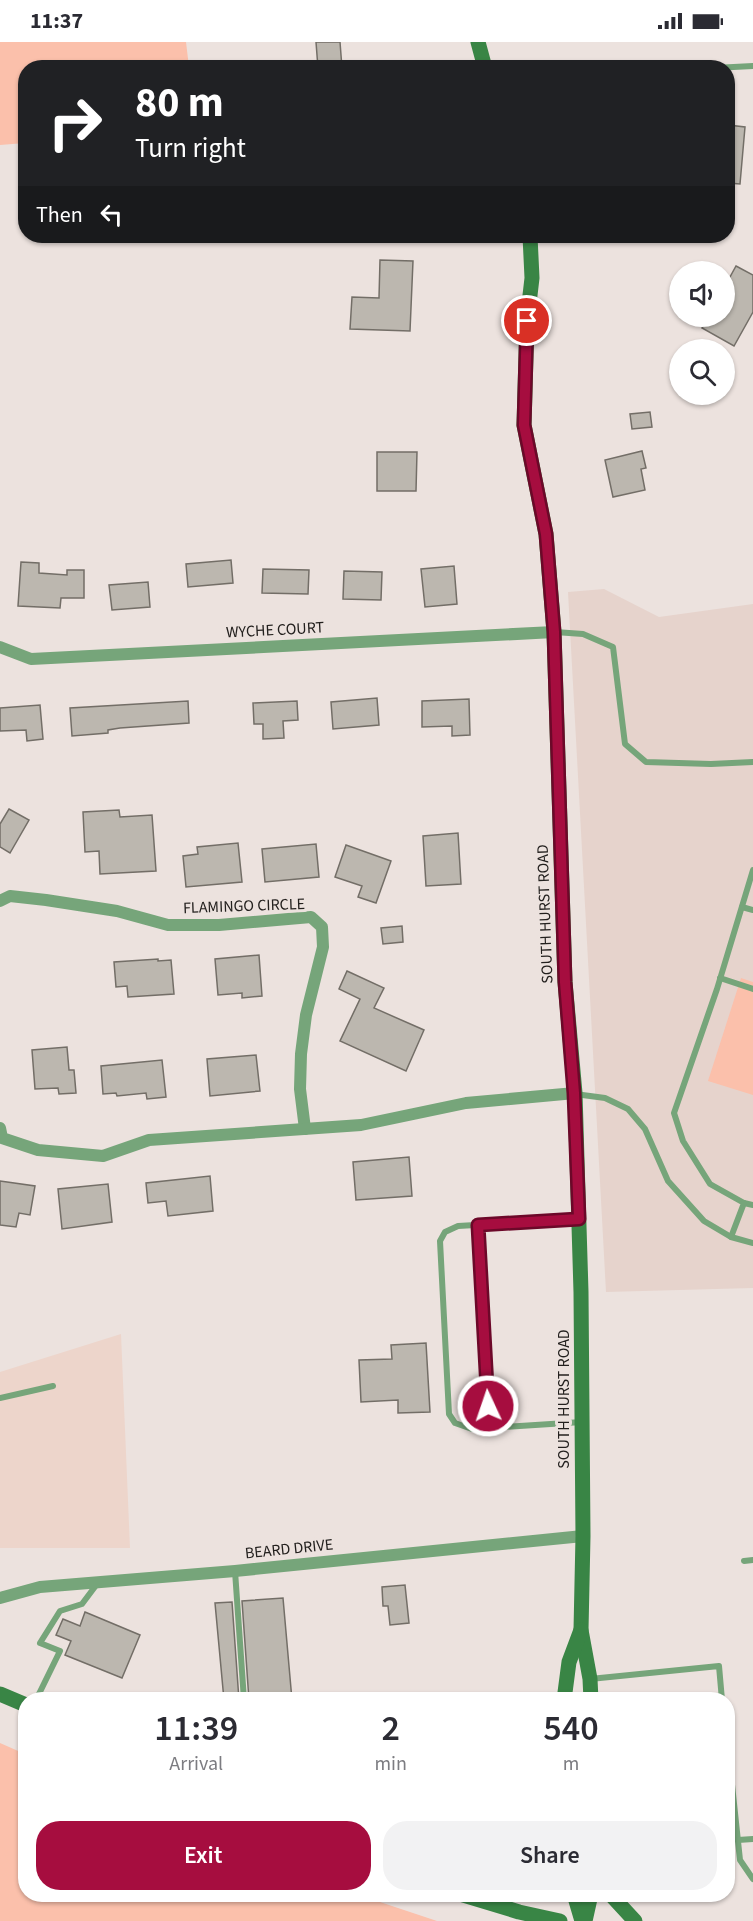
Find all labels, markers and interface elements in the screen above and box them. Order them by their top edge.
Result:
text: 11:37 [30,5,83,37]
text: 80 m [135,73,224,133]
icon: right [36,84,114,162]
text: Turn right [135,129,246,168]
icon: left [95,198,128,231]
text: Then [36,199,83,231]
map controls [669,261,735,405]
button: sound [669,261,735,327]
pin [501,295,552,346]
icon: arrive [510,304,543,337]
button: search [669,339,735,405]
street label: WYCHE COURT [225,616,325,644]
street label: SOUTH HURST ROAD [532,844,558,984]
street label: FLAMINGO CIRCLE [183,893,305,919]
street label: SOUTH HURST ROAD [553,1329,575,1469]
position arrow [456,1374,520,1438]
street label: BEARD DRIVE [244,1533,334,1565]
text: 11:39 [154,1703,238,1754]
text: 2 [381,1703,400,1754]
text: 540 [543,1703,599,1754]
text: Arrival [169,1750,223,1778]
text: min [374,1750,407,1778]
text: m [563,1750,579,1778]
button: Exit [36,1821,371,1890]
button: Share [383,1821,717,1890]

